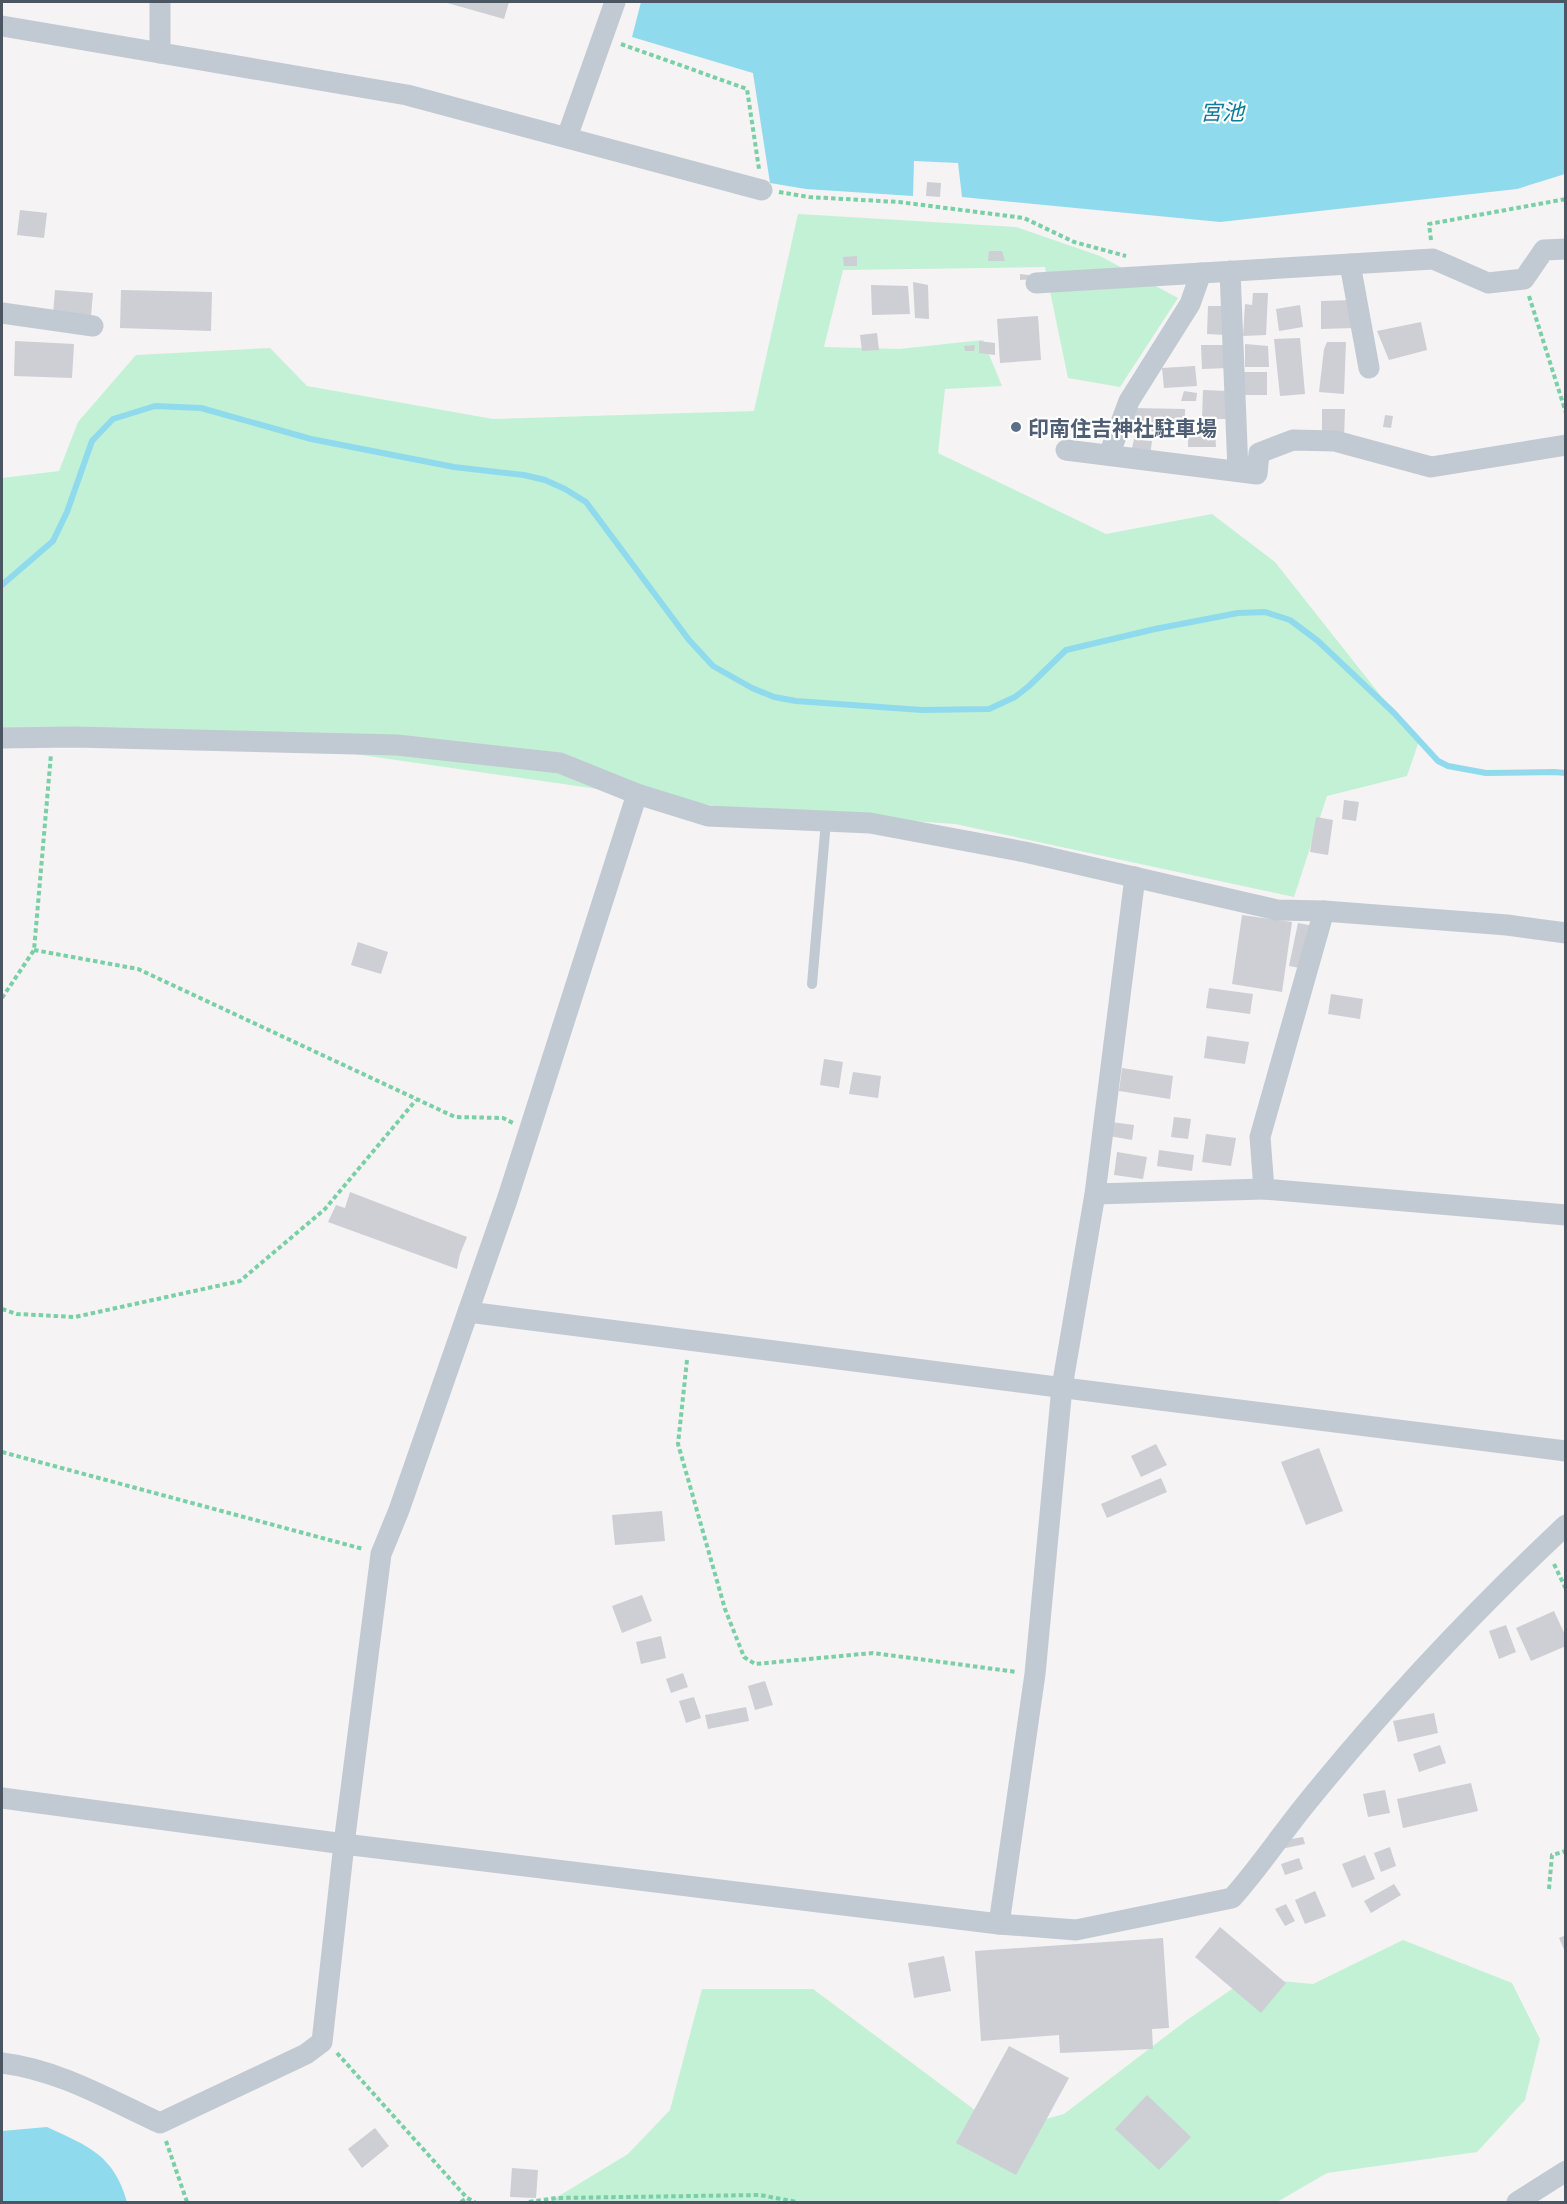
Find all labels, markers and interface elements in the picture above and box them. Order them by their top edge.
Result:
water label: 宮池 [1200,98,1246,124]
place label: 印南住吉神社駐車場 [1028,415,1217,440]
marker: 印南住吉神社駐車場 [1009,420,1023,434]

